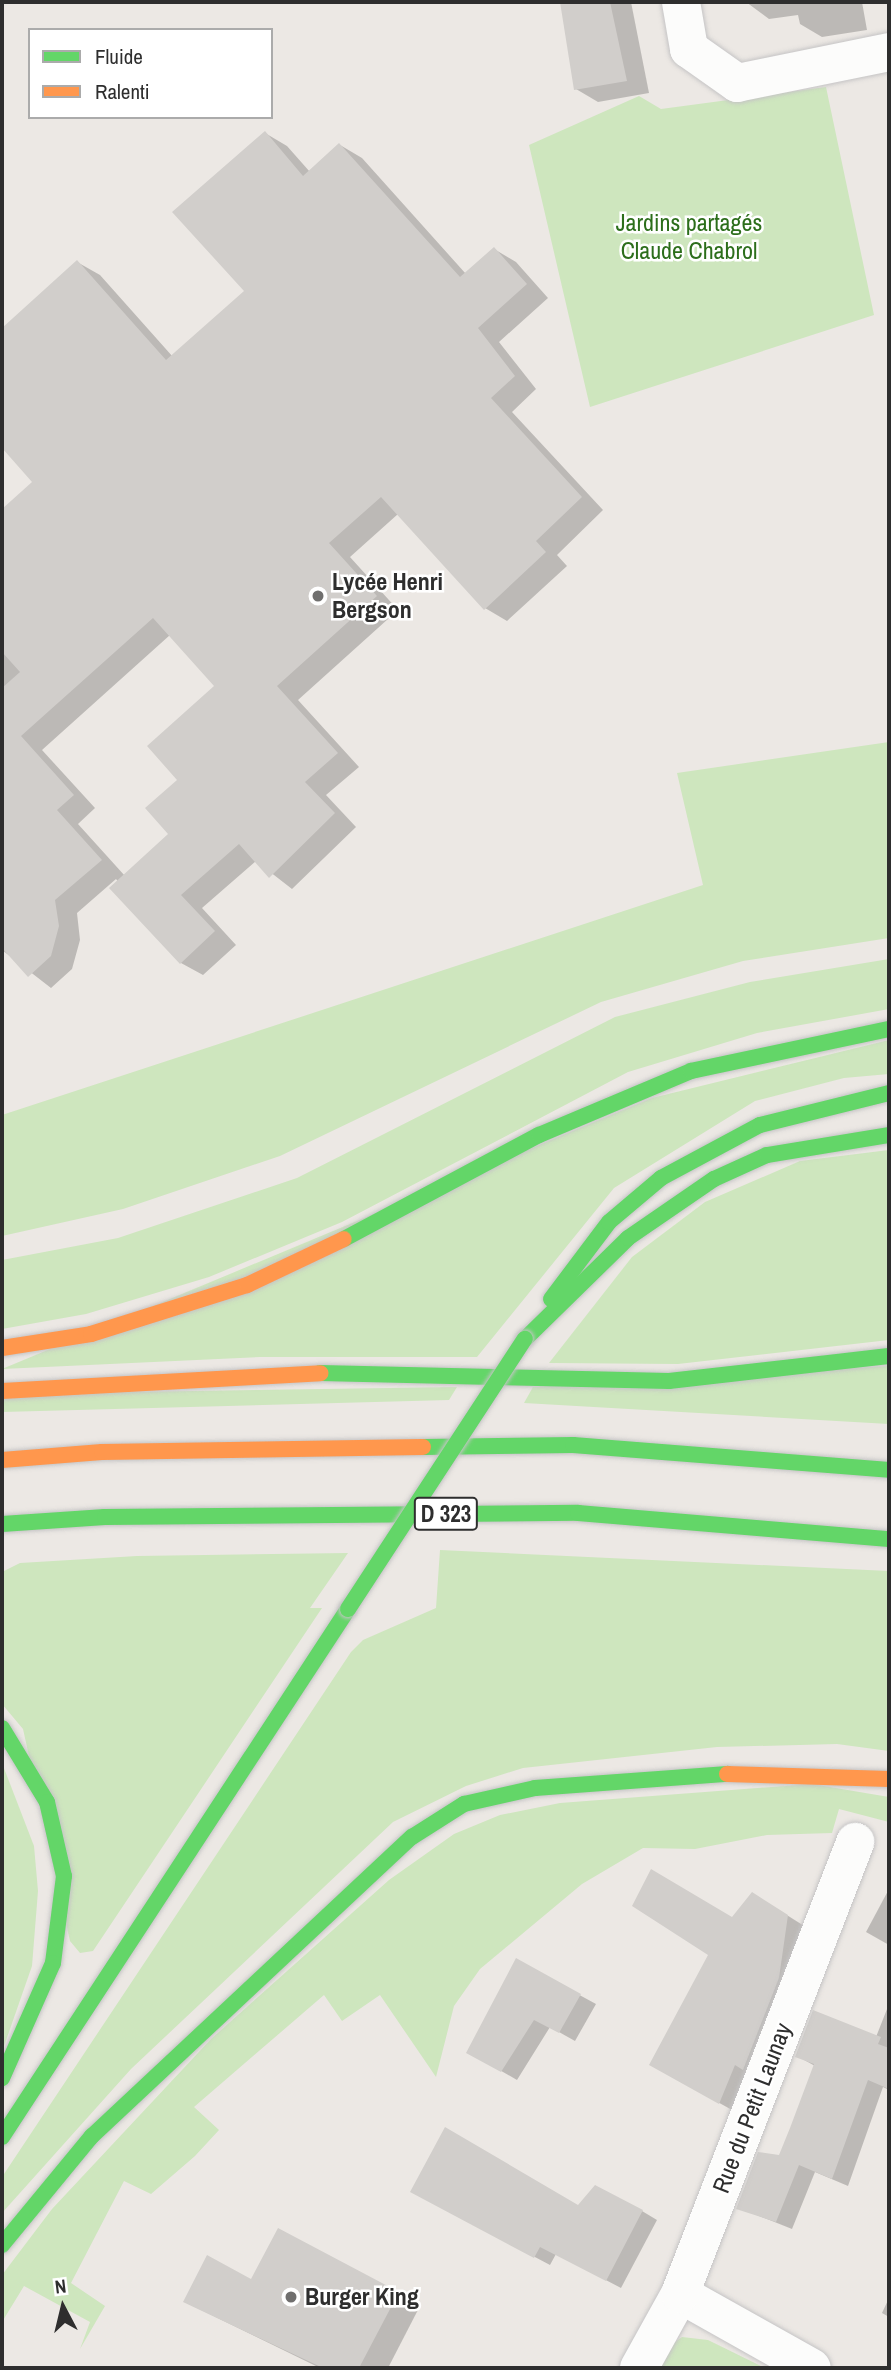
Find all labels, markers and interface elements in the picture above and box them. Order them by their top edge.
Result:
legend [28,28,273,119]
text: Fluide [95,42,143,71]
text: Ralenti [95,77,150,106]
park label: Jardins partagés Claude Chabrol [616,209,762,265]
place label: Lycée Henri Bergson [332,568,443,624]
marker: Lycée Henri Bergson [310,588,326,604]
road number: D 323 [413,1494,479,1534]
street label: Rue du Petit Launay [706,2019,798,2197]
north arrow [28,2272,98,2342]
text: N [53,2273,68,2300]
place label: Burger King [305,2283,419,2311]
marker: Burger King [283,2289,299,2305]

